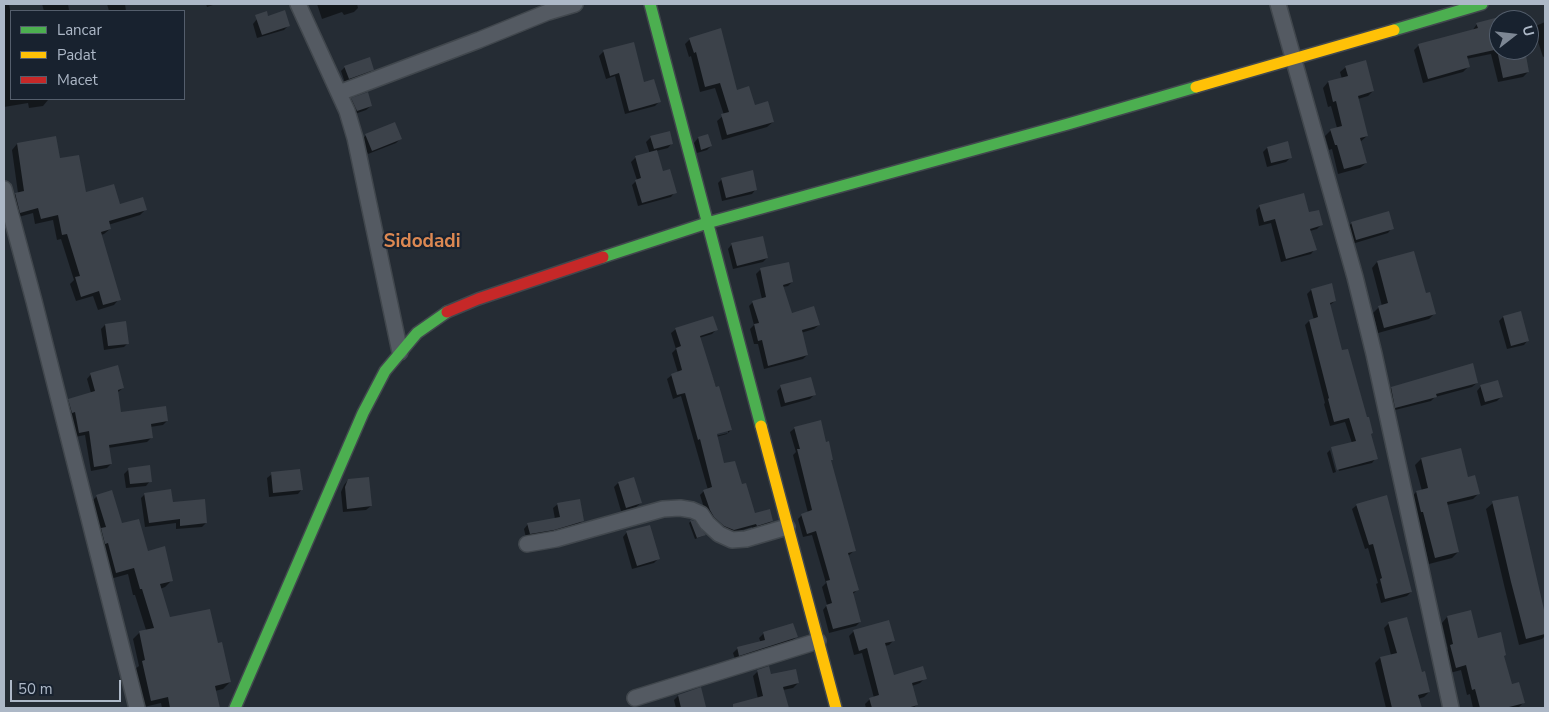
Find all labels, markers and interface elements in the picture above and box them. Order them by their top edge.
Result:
legend [10,10,185,100]
north arrow [1489,10,1539,60]
text: Lancar [57,20,102,40]
text: U [1517,23,1538,39]
text: Padat [57,45,96,65]
text: Macet [57,70,98,90]
district label: Sidodadi [383,231,461,253]
scale bar [12,670,124,702]
text: 50 m [18,679,53,699]

